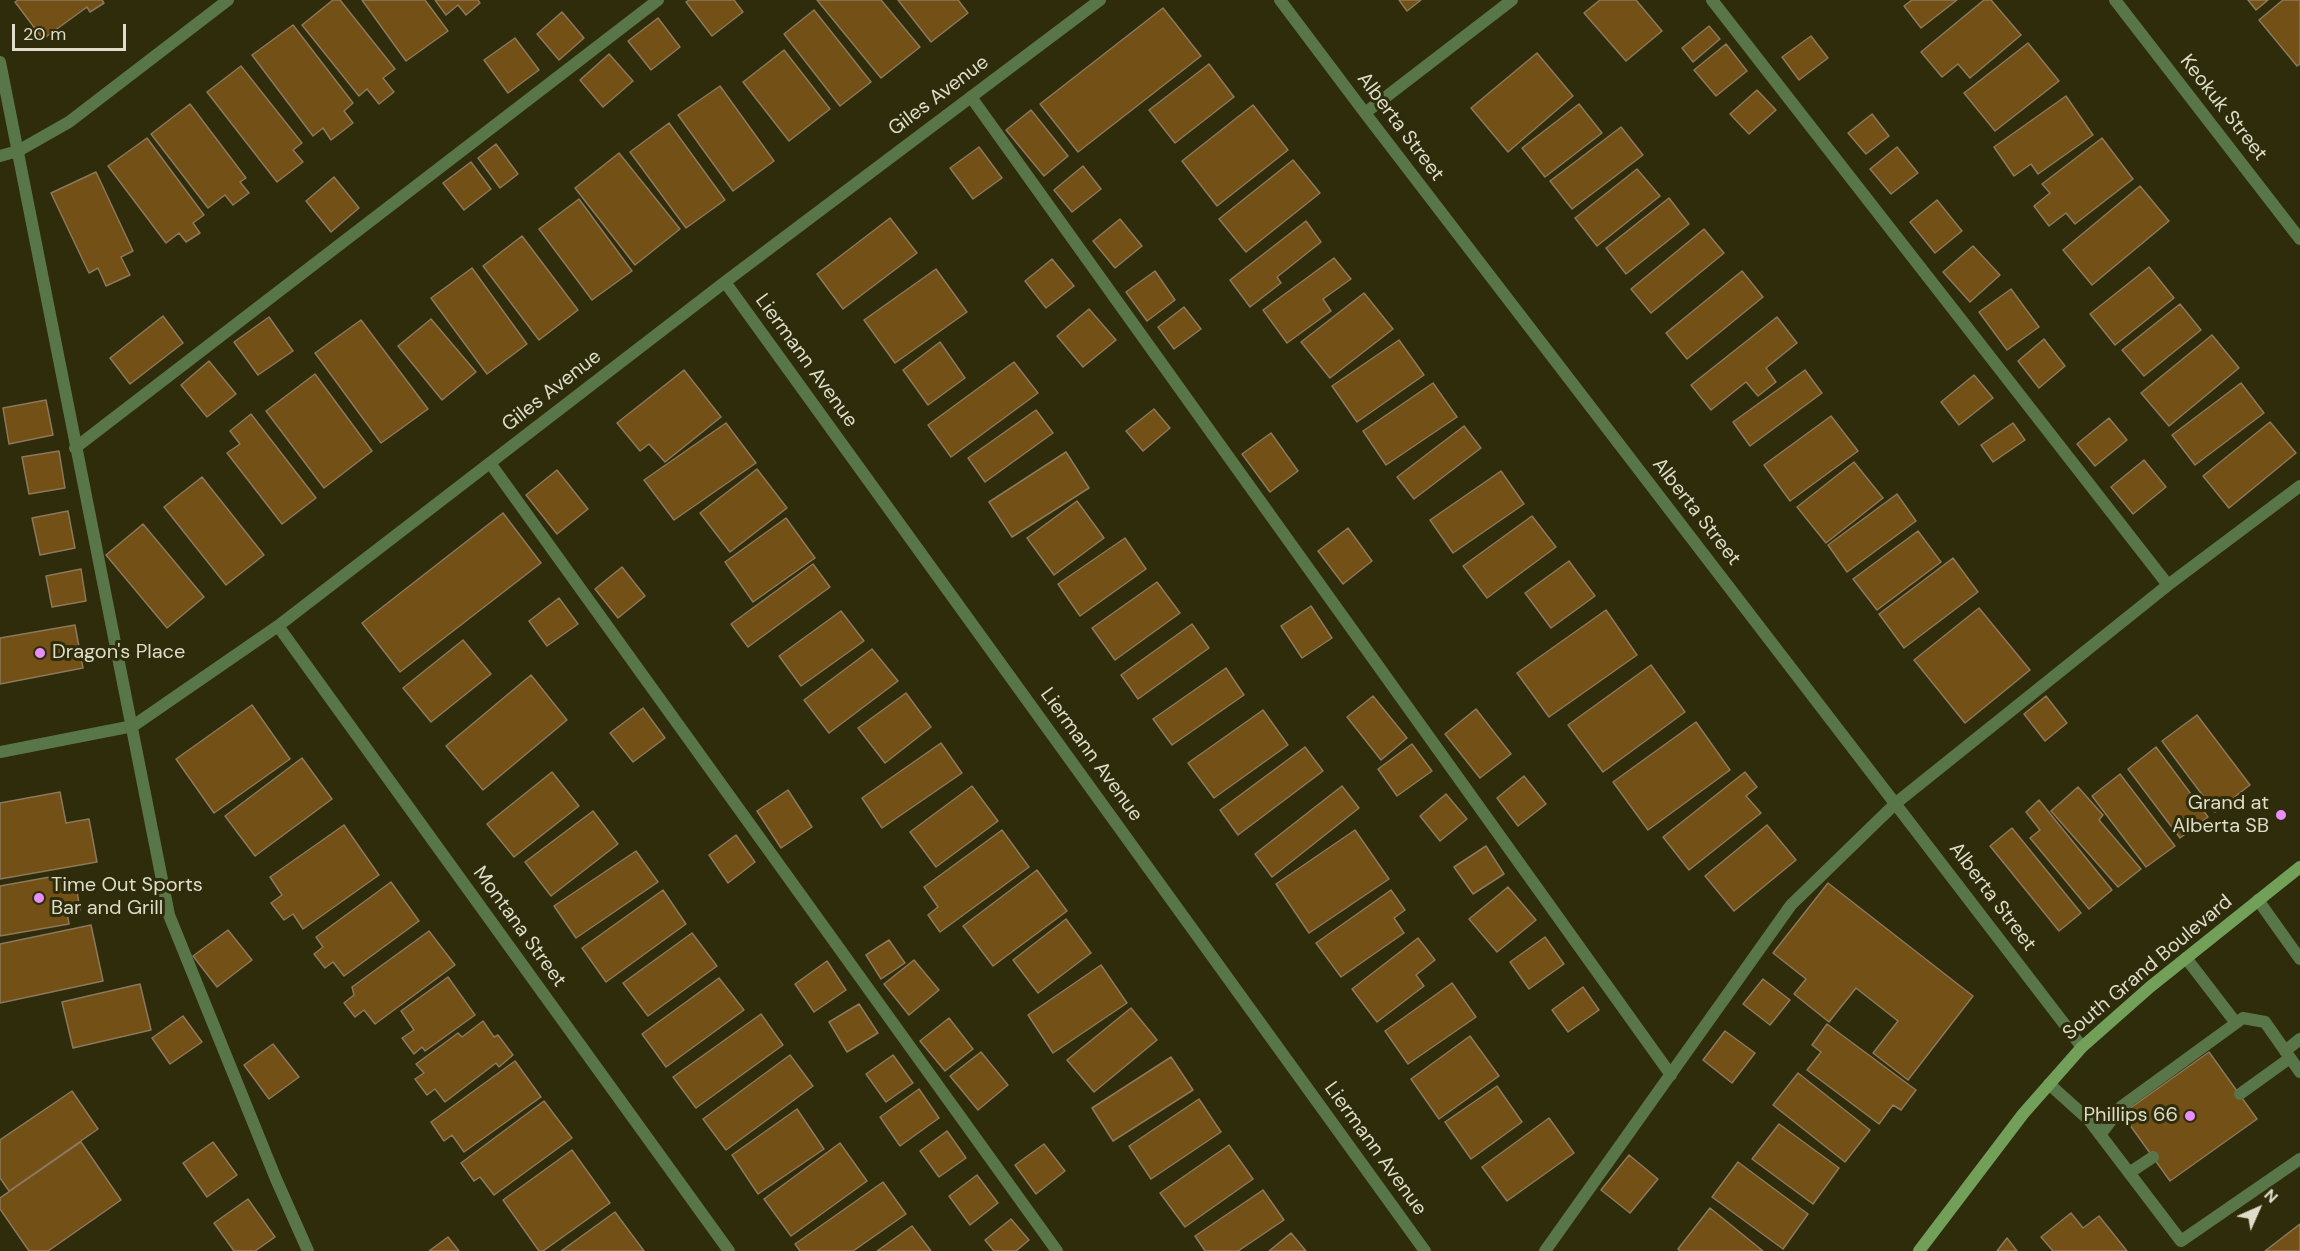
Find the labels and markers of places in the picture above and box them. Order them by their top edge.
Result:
place label: Dragon's Place [52,641,185,665]
marker: Dragon's Place [33,646,47,660]
place label: Grand at Alberta SB [2172,792,2269,839]
marker: Grand at Alberta SB [2274,808,2288,822]
place label: Time Out Sports Bar and Grill [51,874,203,921]
marker: Time Out Sports Bar and Grill [32,891,46,905]
place label: Phillips 66 [2083,1104,2178,1128]
marker: Phillips 66 [2183,1109,2197,1123]

